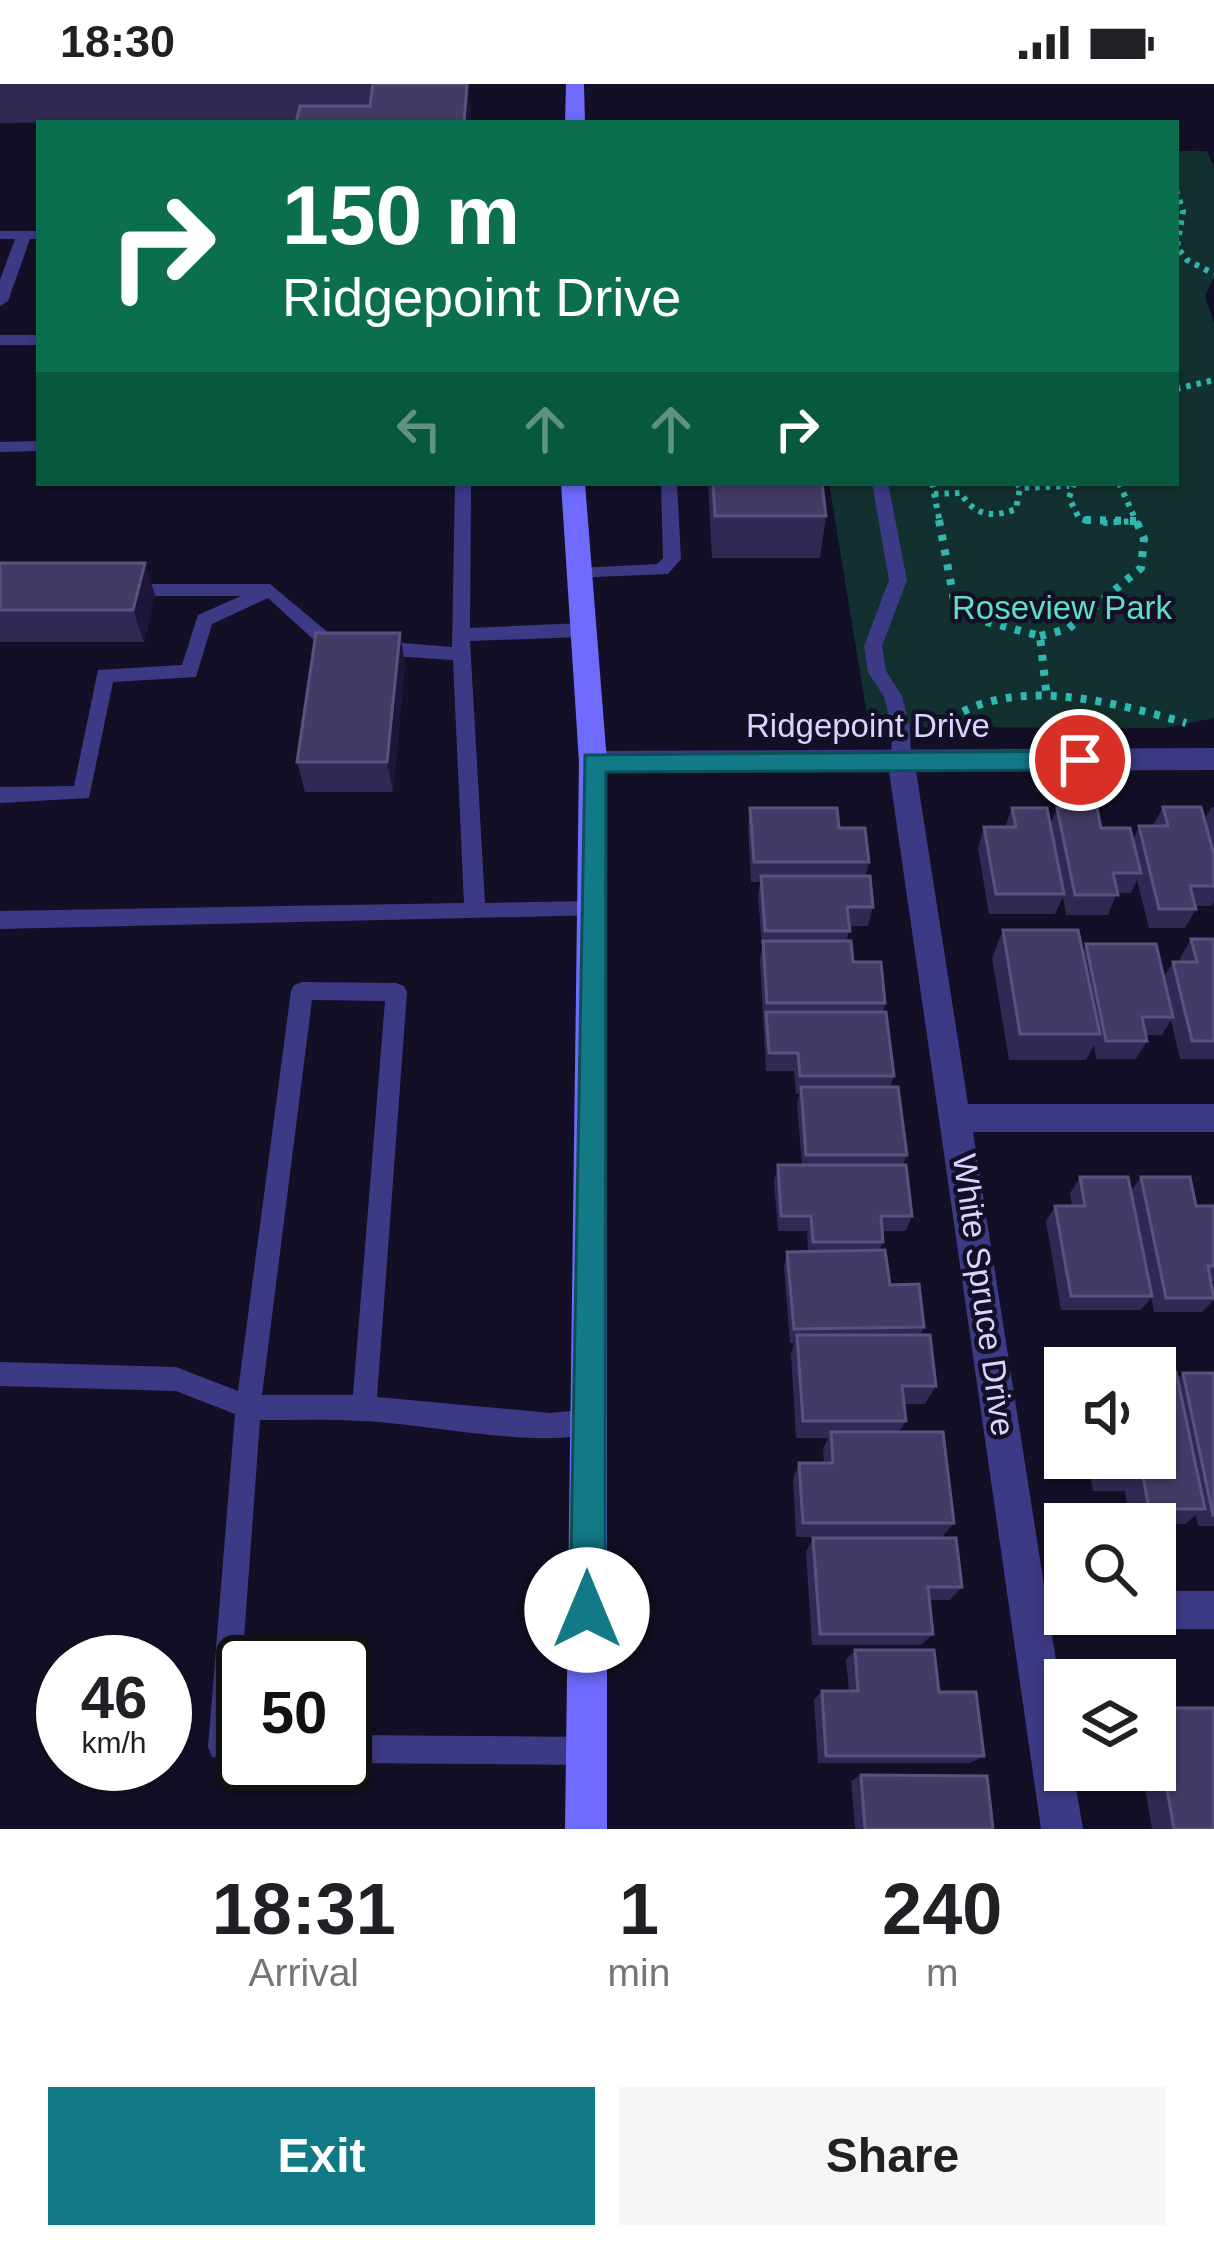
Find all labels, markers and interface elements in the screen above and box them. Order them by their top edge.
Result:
text: 18:30 [60,16,175,67]
icon: right [84,168,240,324]
text: 150 m [282,168,520,262]
text: Ridgepoint Drive [282,267,681,327]
icon: left [386,396,452,462]
icon: ahead [512,396,578,462]
icon: ahead [638,396,704,462]
icon: right [764,396,830,462]
park label: Roseview Park [952,589,1173,626]
street label: Ridgepoint Drive [746,707,990,744]
pin [1029,709,1131,811]
icon: arrive [1047,727,1113,793]
street label: White Spruce Drive [946,1152,1022,1438]
map controls [1044,1347,1176,1791]
button: sound [1044,1347,1176,1479]
button: search [1044,1503,1176,1635]
position arrow [524,1547,650,1673]
speed limit sign: 50 [216,1635,372,1791]
button: layers [1044,1659,1176,1791]
text: 46 [81,1664,147,1731]
text: km/h [81,1726,147,1759]
text: 18:31 [212,1869,396,1949]
text: 1 [619,1869,659,1949]
text: 240 [882,1869,1002,1949]
text: Arrival [249,1951,359,1994]
text: min [608,1951,670,1994]
text: m [926,1951,958,1994]
button: Exit [48,2087,595,2225]
button: Share [619,2087,1166,2225]

